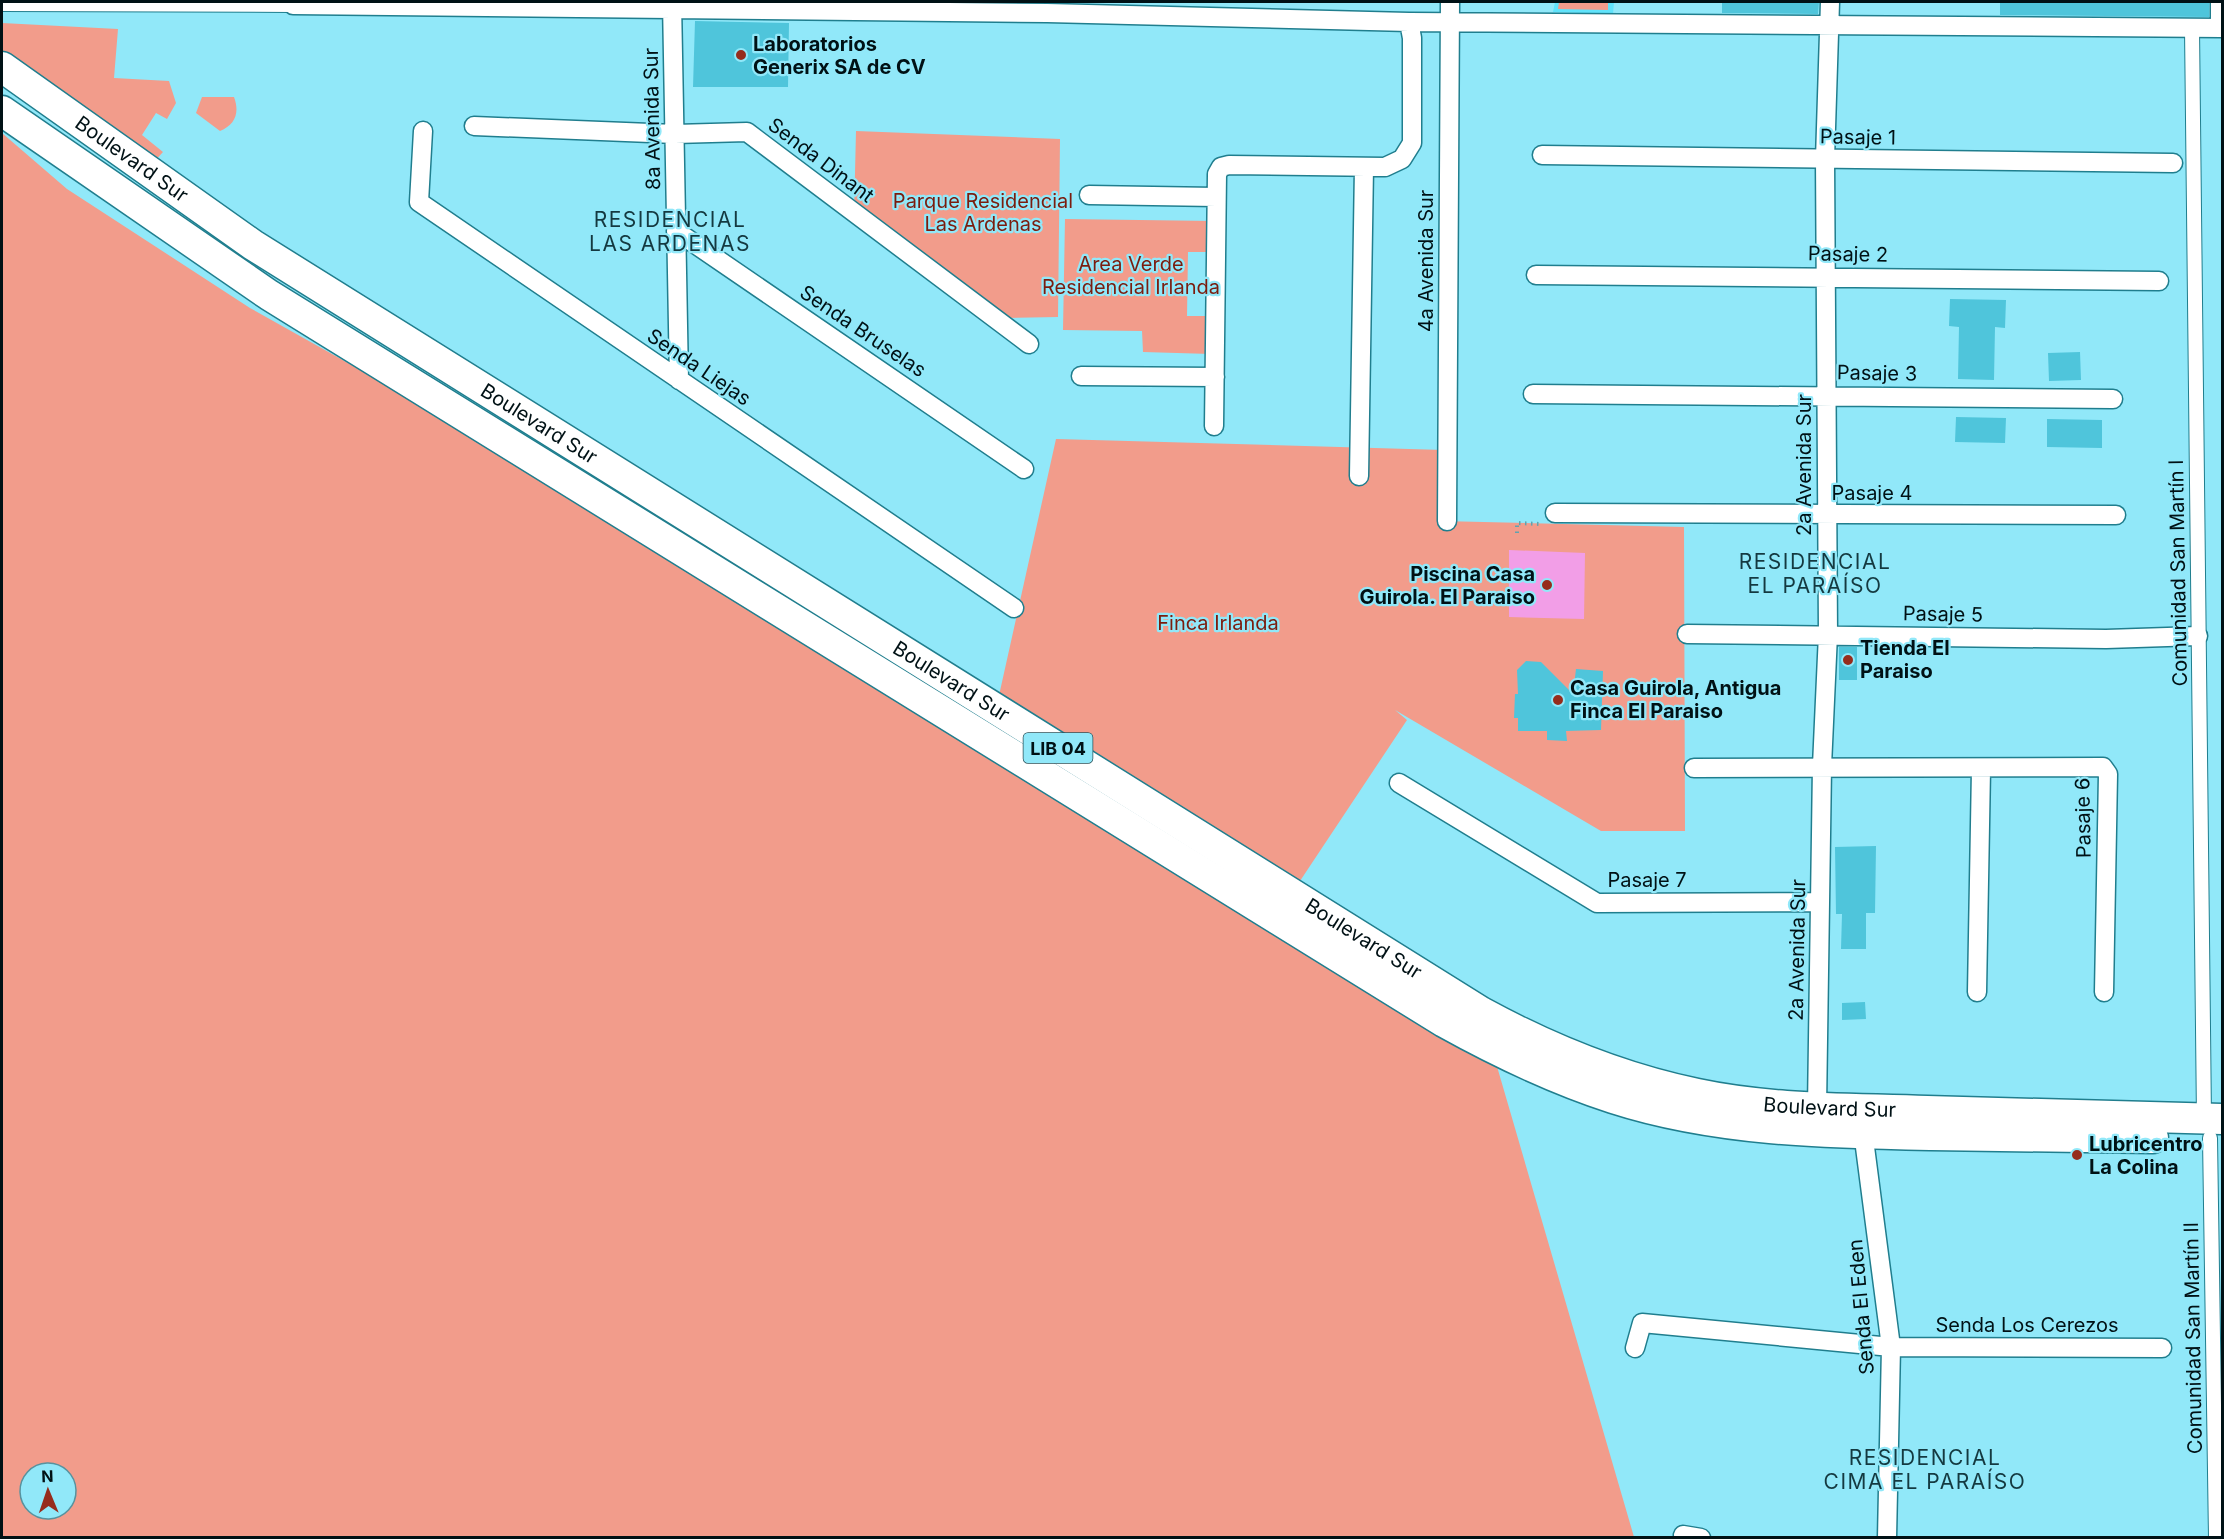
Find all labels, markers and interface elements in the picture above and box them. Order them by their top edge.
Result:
place label: Laboratorios Generix SA de CV [753,32,926,79]
street label: 8a Avenida Sur [639,47,665,190]
marker: Laboratorios Generix SA de CV [734,48,748,62]
street label: Boulevard Sur [71,111,193,207]
street label: Senda Dinant [763,112,879,208]
street label: Pasaje 1 [1820,124,1896,150]
park label: Parque Residencial Las Ardenas [893,189,1073,236]
street label: 4a Avenida Sur [1414,189,1438,332]
district label: RESIDENCIAL LAS ARDENAS [589,207,751,256]
street label: Pasaje 2 [1808,241,1888,267]
park label: Area Verde Residencial Irlanda [1042,252,1220,299]
street label: Senda Bruselas [795,280,931,382]
street label: Senda Liejas [643,324,755,410]
street label: Pasaje 3 [1837,360,1917,386]
street label: Boulevard Sur [476,378,602,469]
street label: 2a Avenida Sur [1792,394,1816,536]
street label: Comunidad San Martín I [2164,459,2192,687]
street label: Pasaje 4 [1832,481,1912,505]
district label: RESIDENCIAL EL PARAÍSO [1739,549,1891,598]
place label: Piscina Casa Guirola. El Paraiso [1359,562,1535,609]
marker: Piscina Casa Guirola. El Paraiso [1540,578,1554,592]
street label: Pasaje 5 [1903,601,1983,627]
park label: Finca Irlanda [1157,611,1279,635]
street label: Boulevard Sur [889,636,1014,727]
place label: Tienda El Paraiso [1860,636,1950,683]
marker: Tienda El Paraiso [1841,653,1855,667]
place label: Casa Guirola, Antigua Finca El Paraiso [1570,676,1781,723]
marker: Casa Guirola, Antigua Finca El Paraiso [1551,693,1565,707]
road number: LIB 04 [1024,733,1092,763]
street label: Pasaje 6 [2070,778,2096,858]
street label: Pasaje 7 [1607,868,1687,892]
street label: 2a Avenida Sur [1784,878,1810,1021]
street label: Boulevard Sur [1301,893,1427,984]
street label: Boulevard Sur [1762,1092,1897,1122]
place label: Lubricentro La Colina [2089,1132,2202,1179]
marker: Lubricentro La Colina [2070,1148,2084,1162]
street label: Comunidad San Martín II [2179,1222,2207,1454]
street label: Senda El Eden [1843,1238,1879,1376]
street label: Senda Los Cerezos [1935,1313,2119,1337]
district label: RESIDENCIAL CIMA EL PARAÍSO [1824,1445,2026,1494]
north arrow [18,1461,78,1521]
text: N [41,1466,54,1486]

